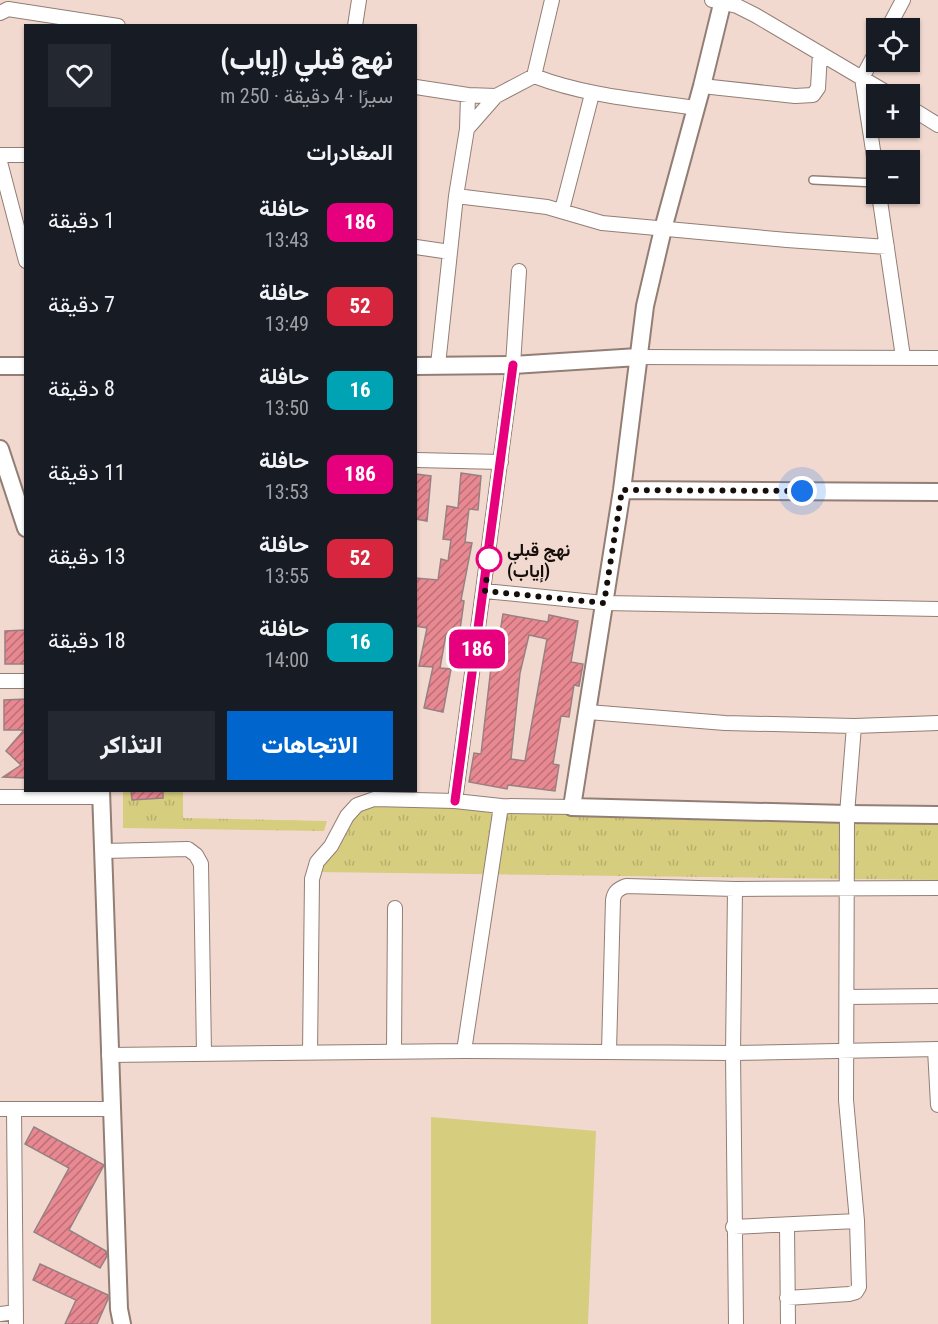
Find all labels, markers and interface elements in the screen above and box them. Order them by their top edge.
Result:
map controls [866,18,920,204]
button: locate [866,18,920,72]
text: نهج قبلي (إياب) [220,43,393,76]
button: heart [48,44,111,107]
text: سيرًا · 4 دقيقة · 250 m [220,84,393,108]
button: + [866,84,920,138]
text: المغادرات [307,140,393,165]
button: − [866,150,920,204]
text: حافلة [259,196,309,221]
text: 1 دقيقة [48,208,115,233]
text: 186 [344,210,376,234]
text: 13:43 [265,228,309,252]
text: حافلة [259,280,309,305]
text: 7 دقيقة [48,292,115,317]
text: 52 [349,294,371,318]
text: 13:49 [265,312,309,336]
text: حافلة [259,364,309,389]
text: 8 دقيقة [48,376,115,401]
text: 16 [349,378,371,402]
text: 13:50 [265,396,309,420]
text: حافلة [259,448,309,473]
text: 11 دقيقة [48,460,126,485]
text: 186 [344,462,376,486]
your location [787,476,817,506]
text: 13:53 [265,480,309,504]
text: حافلة [259,532,309,557]
place label: نهج قبلي (إياب) [507,539,570,583]
text: 13 دقيقة [48,544,126,569]
text: 52 [349,546,371,570]
marker: نهج قبلي (إياب) [476,546,502,572]
text: 13:55 [265,564,309,588]
text: حافلة [259,616,309,641]
text: 18 دقيقة [48,628,126,653]
text: 16 [349,630,371,654]
line badge: 186 [442,630,512,668]
text: 186 [461,637,493,661]
text: 14:00 [265,648,309,672]
button: التذاكر [48,711,215,780]
button: الاتجاهات [227,711,393,780]

